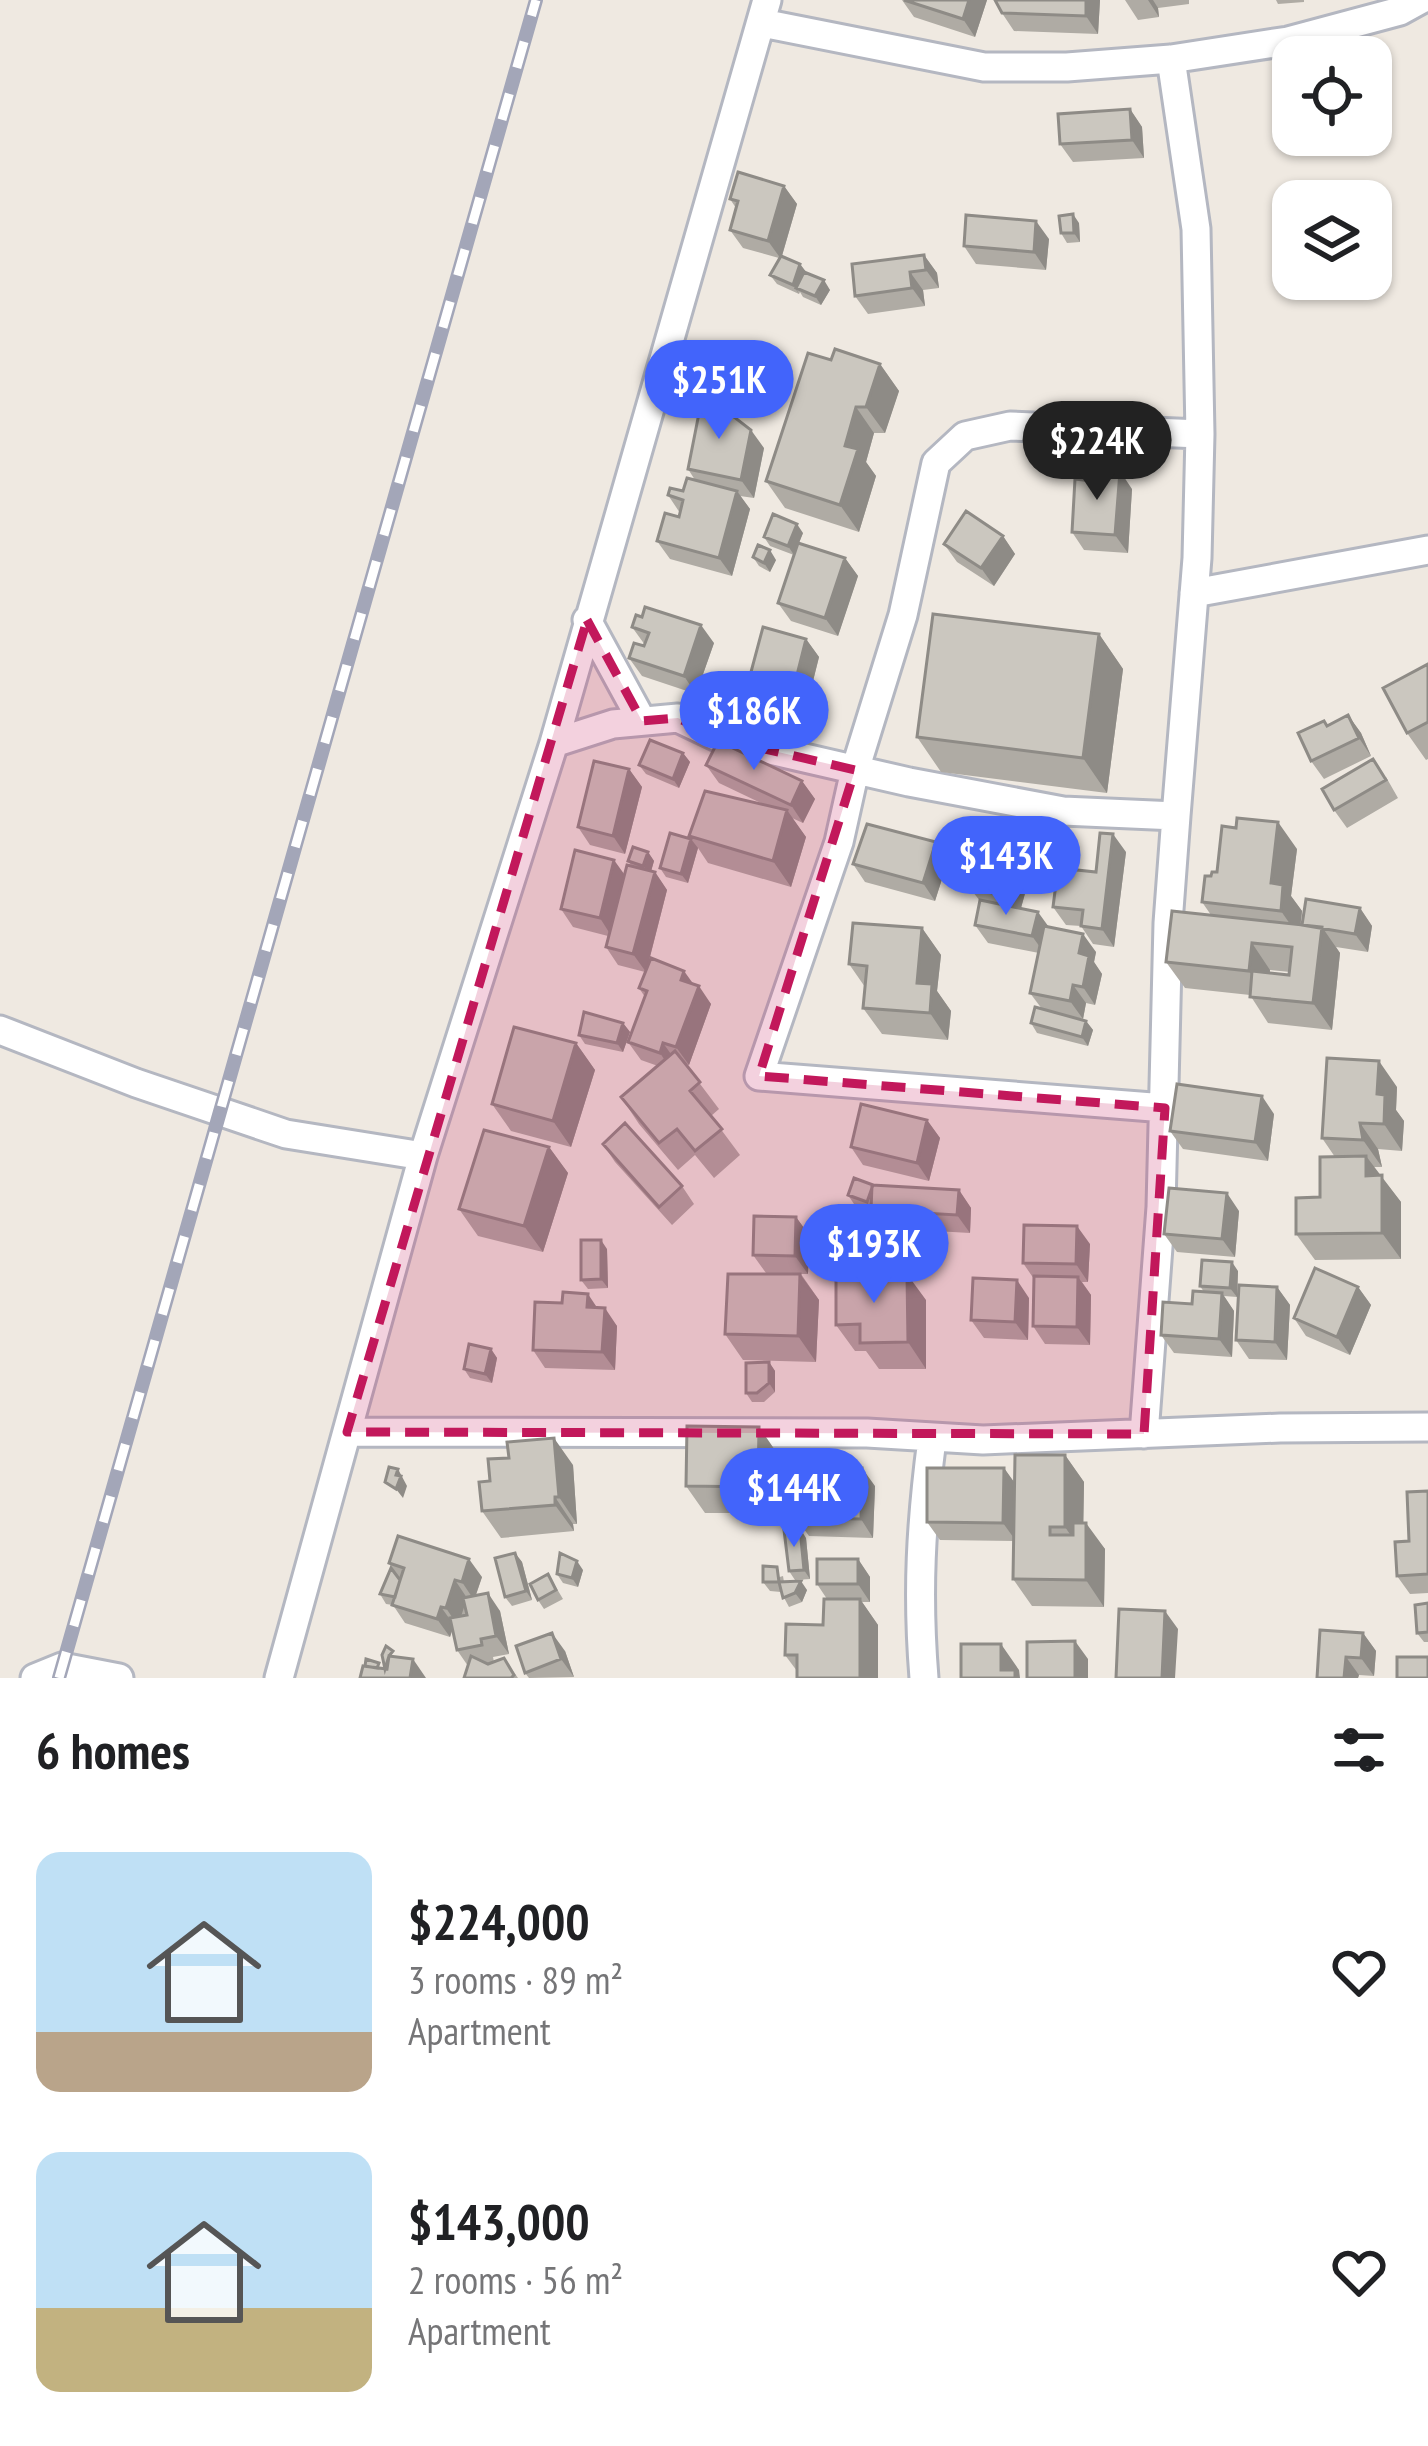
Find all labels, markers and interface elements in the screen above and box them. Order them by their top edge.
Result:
map controls [1272,36,1392,300]
button: locate [1272,36,1392,156]
button: layers [1272,180,1392,300]
pin: $251K [635,340,803,442]
text: $251K [672,353,766,404]
pin: $224K [1013,401,1181,503]
text: $224K [1050,414,1144,465]
pin: $186K [670,671,838,773]
text: $186K [707,684,801,735]
pin: $143K [922,816,1090,918]
text: $143K [959,829,1053,880]
pin: $193K [790,1204,958,1306]
text: $193K [827,1217,921,1268]
pin: $144K [710,1448,878,1550]
text: $144K [747,1461,841,1512]
text: 6 homes [36,1717,190,1783]
icon: filters [1326,1717,1392,1783]
text: $224,000 [408,1888,590,1954]
icon: home [132,1900,276,2044]
icon: heart [1326,1939,1392,2005]
text: 3 rooms · 89 m² [408,1954,623,2005]
text: Apartment [408,2005,551,2056]
text: $143,000 [408,2188,590,2254]
icon: home [132,2200,276,2344]
icon: heart [1326,2239,1392,2305]
text: 2 rooms · 56 m² [408,2254,623,2305]
text: Apartment [408,2305,551,2356]

